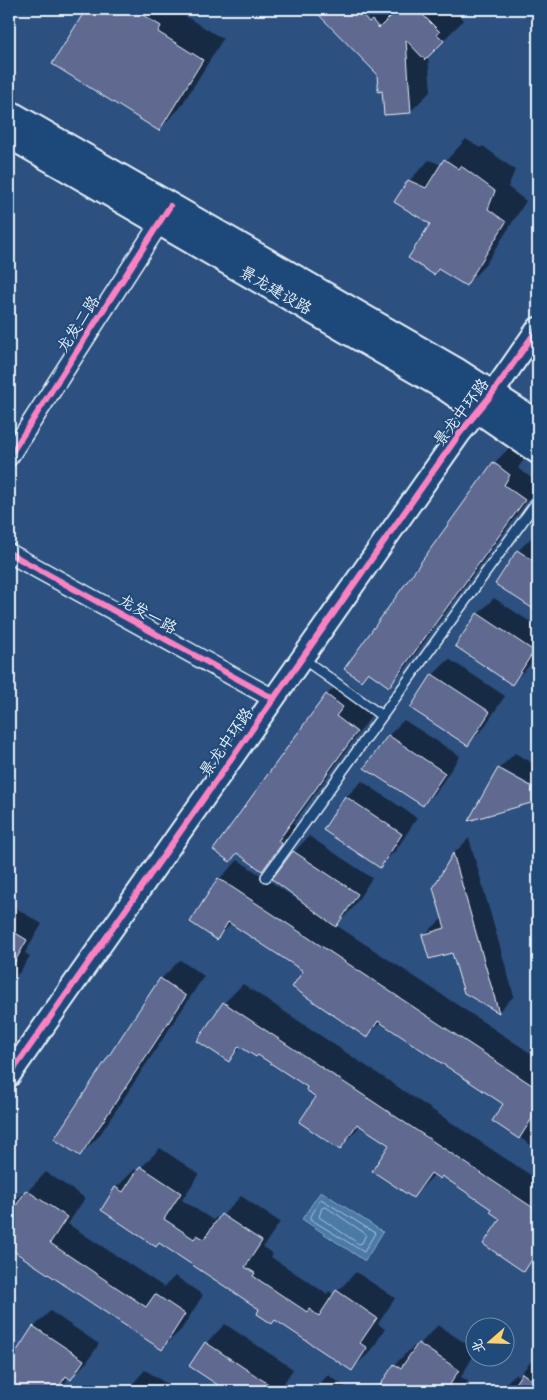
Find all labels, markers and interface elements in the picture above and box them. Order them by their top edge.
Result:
street label: 景龙建设路 [237,262,315,318]
street label: 龙发二路 [53,292,103,356]
street label: 景龙中环路 [429,374,493,450]
street label: 龙发一路 [115,590,181,638]
street label: 景龙中环路 [195,704,257,780]
north arrow [464,1318,514,1368]
text: 北 [468,1337,489,1356]

